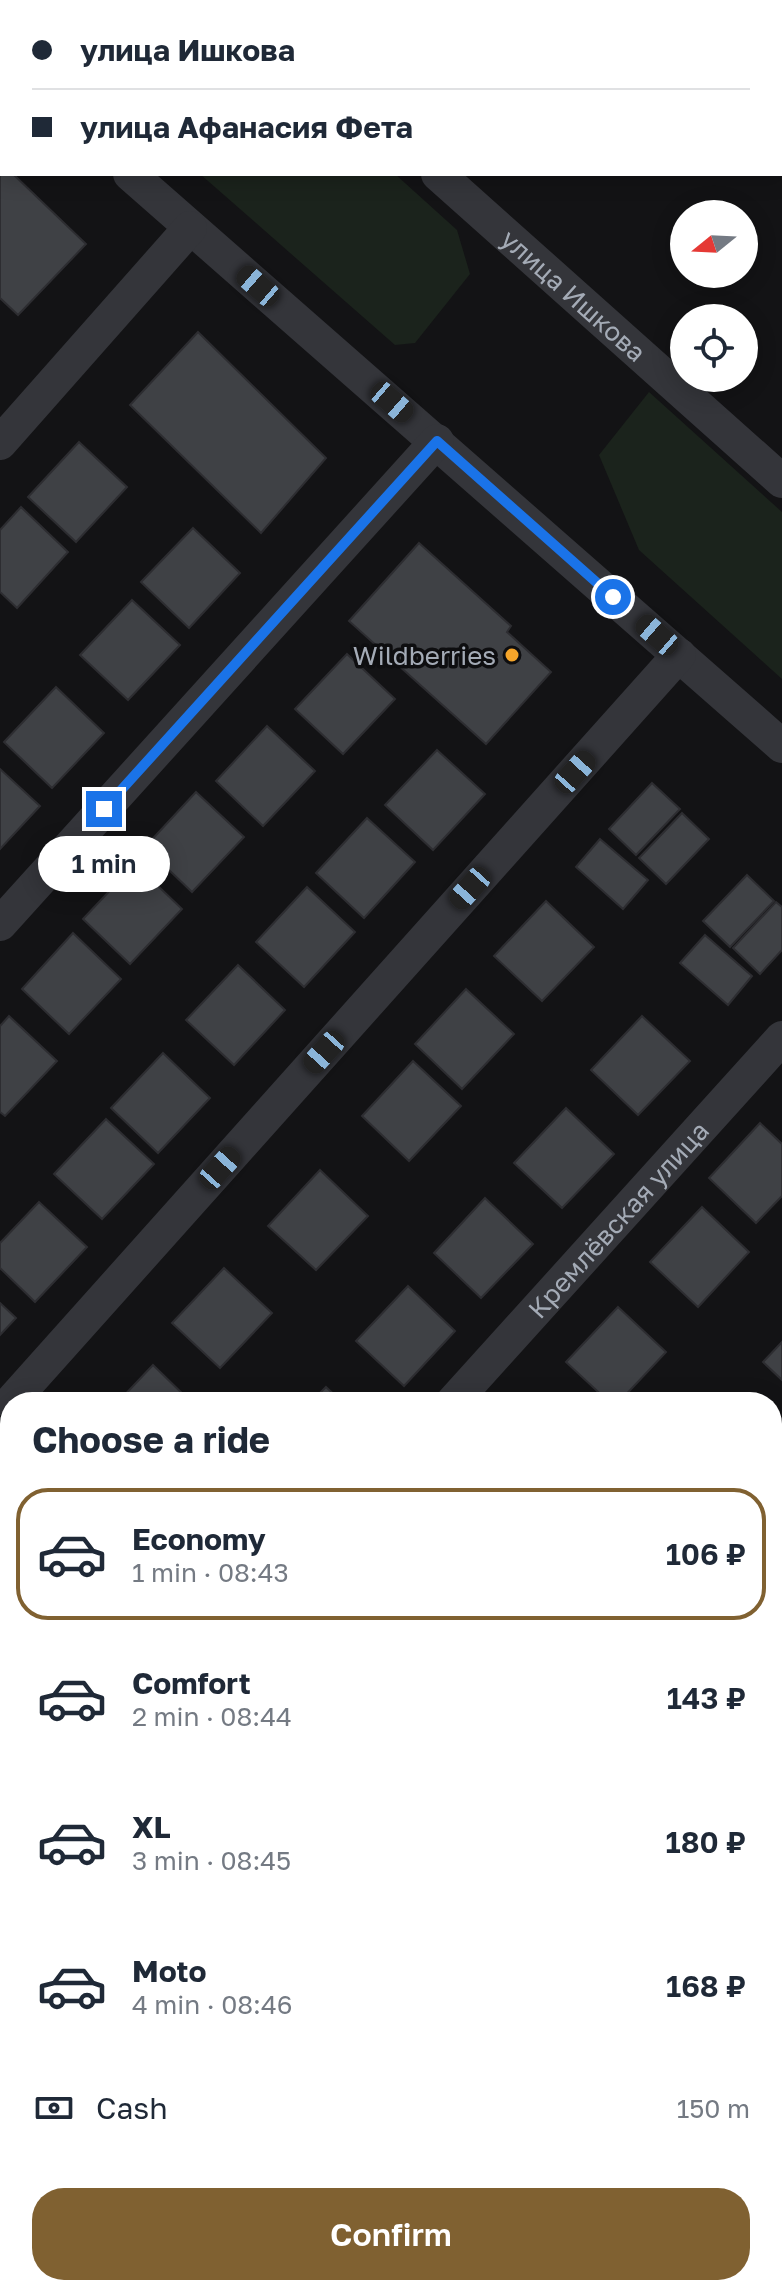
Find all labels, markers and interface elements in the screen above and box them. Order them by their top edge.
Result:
text: улица Ишкова [80,32,295,68]
text: улица Афанасия Фета [80,109,413,145]
north arrow [670,200,758,288]
map controls [670,200,758,392]
street label: улица Ишкова [495,223,652,368]
car [232,261,284,311]
button: locate [670,304,758,392]
car [366,377,418,427]
route start [595,579,631,615]
car [631,610,683,660]
place label: Wildberries [353,640,496,671]
marker: Wildberries [503,646,521,664]
car [550,746,600,798]
route end [86,791,122,827]
callout: 1 min [38,837,170,893]
text: 1 min [71,848,137,879]
car [445,862,495,914]
car [299,1026,349,1078]
street label: Кремлёвская улица [521,1115,715,1324]
car [195,1142,245,1194]
text: Choose a ride [32,1418,270,1461]
icon: car [36,1518,108,1590]
text: Economy [132,1521,266,1557]
text: 106 ₽ [666,1536,746,1572]
text: 1 min · 08:43 [132,1557,289,1588]
icon: car [36,1662,108,1734]
text: Comfort [132,1665,251,1701]
text: 143 ₽ [667,1680,746,1716]
text: 2 min · 08:44 [132,1701,292,1732]
icon: car [36,1806,108,1878]
text: XL [132,1809,171,1845]
text: 180 ₽ [666,1824,746,1860]
text: 3 min · 08:45 [132,1845,291,1876]
icon: car [36,1950,108,2022]
text: Moto [132,1953,207,1989]
text: 168 ₽ [666,1968,746,2004]
text: 4 min · 08:46 [132,1989,293,2020]
icon: cash [32,2086,76,2130]
text: Cash [96,2090,168,2126]
text: 150 m [677,2093,750,2124]
button: Confirm [32,2188,750,2280]

